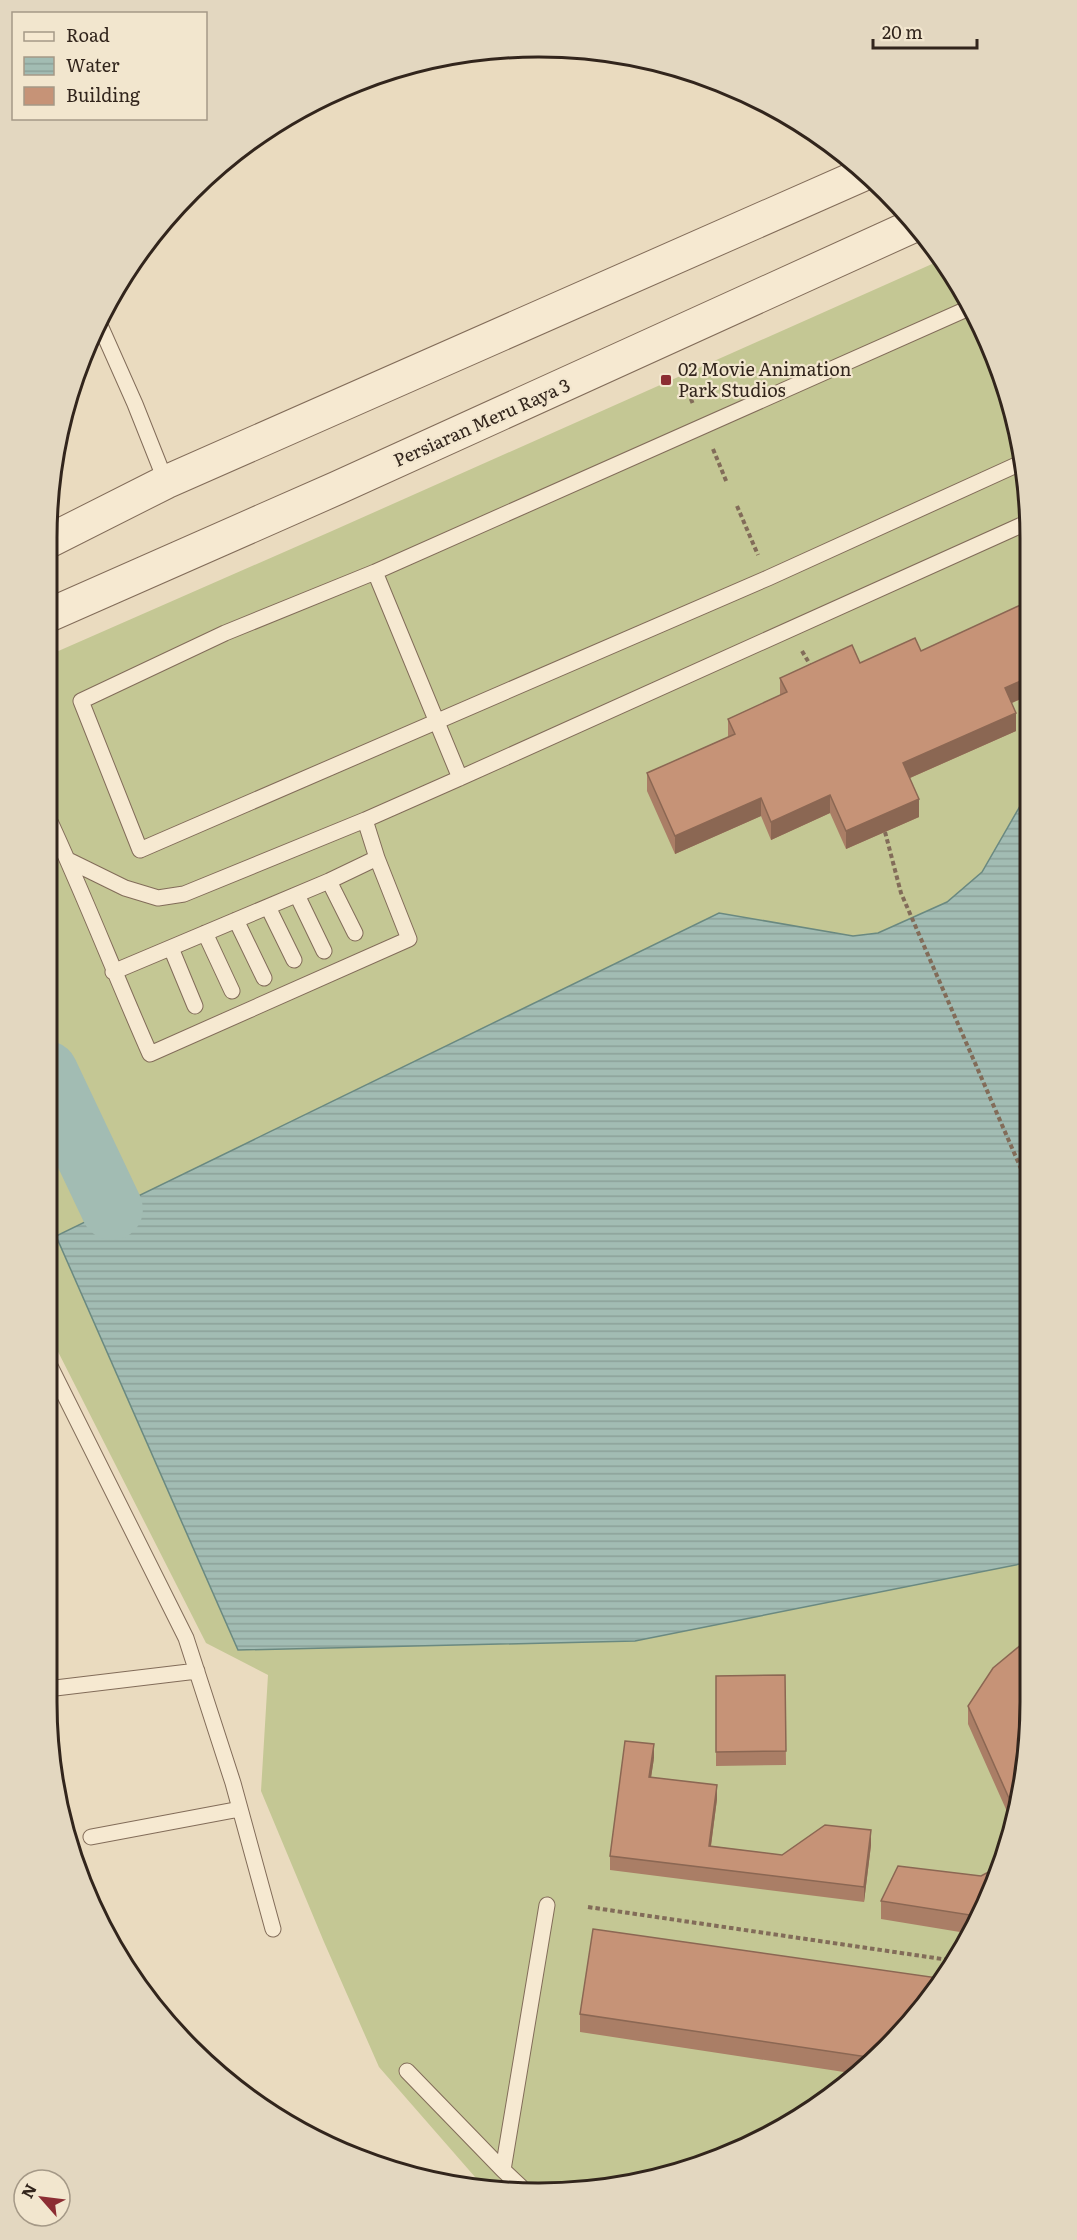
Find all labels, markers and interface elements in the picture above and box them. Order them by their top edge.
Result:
legend [12,12,207,120]
scale bar [873,12,976,50]
text: 20 m [882,18,923,45]
text: Road [66,21,110,48]
text: Water [66,51,120,78]
text: Building [66,81,141,108]
place label: 02 Movie Animation Park Studios [678,355,852,403]
street label: Persiaran Meru Raya 3 [389,371,574,473]
marker: 02 Movie Animation Park Studios [659,373,673,387]
north arrow [12,2168,72,2228]
text: N [14,2179,42,2202]

